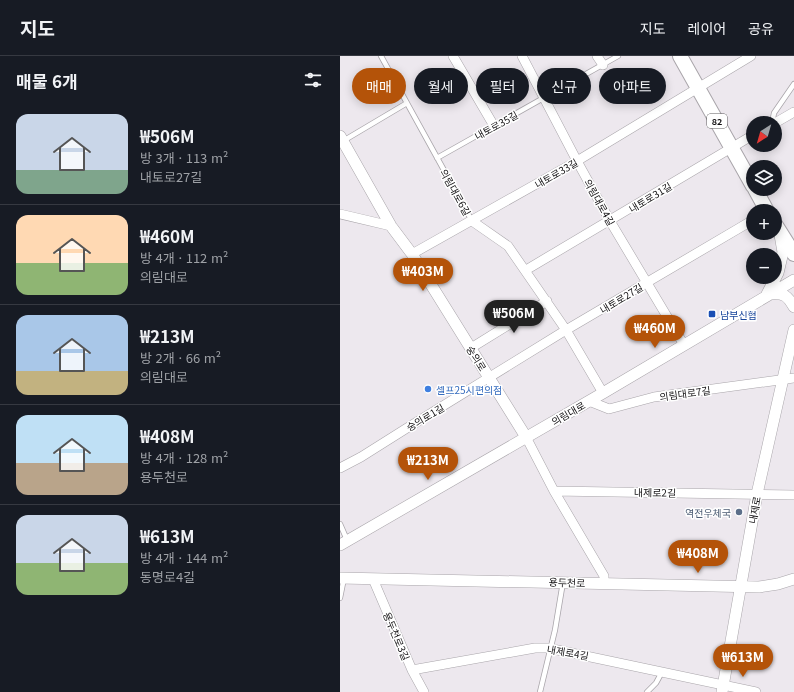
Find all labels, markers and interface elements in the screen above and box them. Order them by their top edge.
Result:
text: 지도 [20,14,55,41]
text: 지도 [640,18,666,38]
text: 레이어 [688,18,726,38]
text: 공유 [748,18,774,38]
text: 매물 6개 [16,68,78,93]
chip: 매매 [352,68,406,104]
chip: 월세 [414,68,468,104]
chip: 필터 [476,68,529,104]
chip: 신규 [537,68,591,104]
chip: 아파트 [599,68,666,104]
icon: filters [302,69,324,91]
street label: 내토로35길 [471,107,521,143]
road number: 82 [707,114,727,128]
north arrow [746,116,782,152]
map controls [746,116,782,284]
text: ₩506M [140,123,195,148]
icon: home [48,130,96,178]
text: 방 3개 · 113 m² [140,148,228,167]
street label: 내토로33길 [532,155,580,191]
button: layers [746,160,782,196]
street label: 의림대로6길 [437,166,475,218]
text: 내토로27길 [140,167,202,186]
street label: 의림대로4길 [581,176,619,228]
street label: 내토로31길 [626,178,674,216]
button: + [746,204,782,240]
text: ₩460M [140,223,195,248]
icon: home [48,231,96,279]
text: 방 4개 · 112 m² [140,248,228,267]
button: − [746,248,782,284]
pin: ₩403M [395,258,451,292]
text: ₩403M [402,261,444,280]
text: 의림대로 [140,267,188,286]
street label: 내토로27길 [597,279,645,317]
pin: ₩506M [486,300,542,334]
text: ₩506M [493,303,535,322]
place label: 남부신협 [720,307,757,322]
marker: 남부신협 [707,309,717,319]
pin: ₩460M [627,315,683,349]
text: ₩460M [634,318,676,337]
text: ₩213M [140,323,195,348]
icon: home [48,331,96,379]
street label: 숭의로 [463,342,491,374]
text: 방 2개 · 66 m² [140,348,221,367]
text: 의림대로 [140,367,188,386]
place label: 셀프25시편의점 [436,382,502,397]
street label: 의림대로7길 [658,382,712,404]
marker: 셀프25시편의점 [423,384,433,394]
street label: 의림대로 [548,397,588,429]
street label: 숭의로1길 [403,400,447,434]
text: ₩408M [140,423,195,448]
icon: home [48,431,96,479]
pin: ₩213M [400,447,456,481]
text: 방 4개 · 128 m² [140,448,228,467]
text: ₩213M [407,450,449,469]
text: 용두천로 [140,467,188,486]
street label: 내제로2길 [634,484,676,500]
street label: 내제로 [744,495,764,525]
place label: 역전우체국 [685,505,731,520]
marker: 역전우체국 [734,507,744,517]
text: ₩613M [140,523,195,548]
icon: home [48,531,96,579]
pin: ₩408M [670,540,726,574]
text: ₩408M [677,543,719,562]
text: 방 4개 · 144 m² [140,548,228,567]
text: 동명로4길 [140,567,195,586]
street label: 용두천로 [548,574,586,590]
street label: 용두천로3길 [380,609,414,663]
street label: 내제로4길 [546,641,590,663]
pin: ₩613M [715,644,771,678]
text: ₩613M [722,647,764,666]

